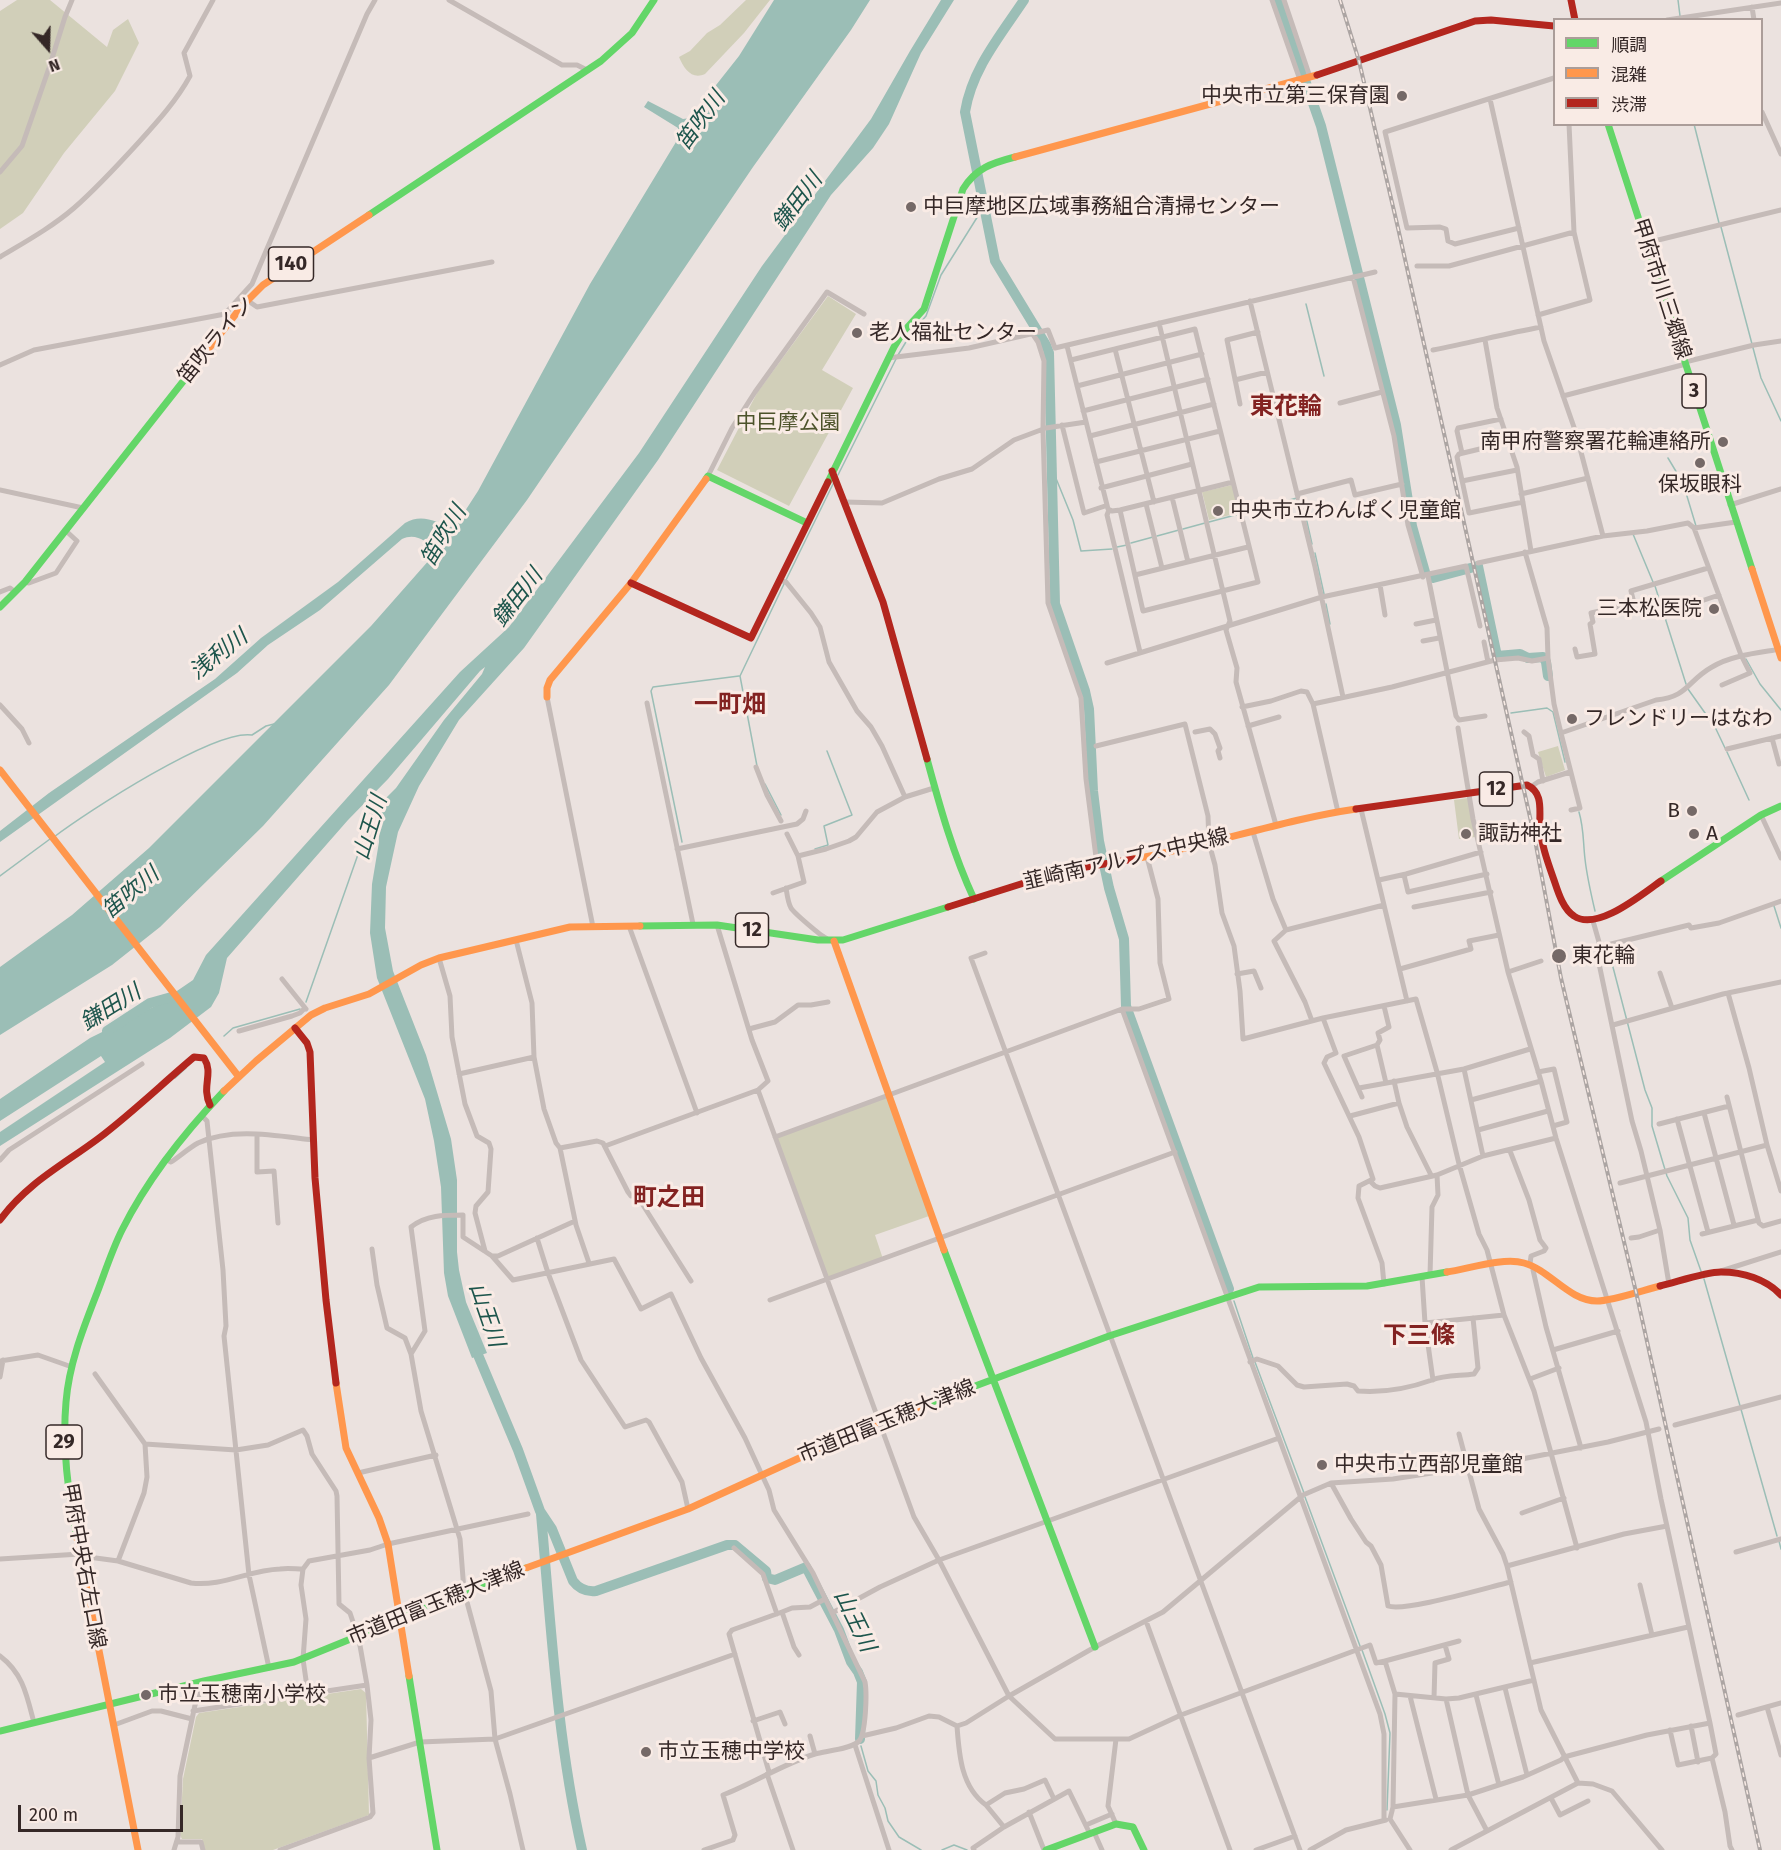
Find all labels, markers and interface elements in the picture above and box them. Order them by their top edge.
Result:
north arrow [18,18,78,78]
legend [1553,18,1763,126]
text: 順調 [1611,34,1647,56]
text: N [46,55,63,76]
text: 混雑 [1611,64,1647,86]
place label: 中央市立第三保育園 [1201,83,1390,109]
water label: 笛吹川 [671,87,731,155]
marker: 中央市立第三保育園 [1395,89,1409,103]
text: 渋滞 [1611,94,1647,116]
water label: 鎌田川 [768,168,828,236]
place label: 中巨摩地区広域事務組合清掃センター [923,194,1280,220]
marker: 中巨摩地区広域事務組合清掃センター [904,200,918,214]
street label: 甲府市川三郷線 [1626,215,1696,363]
road number: 140 [268,247,314,281]
street label: 笛吹ライン [173,291,259,389]
place label: 老人福祉センター [869,320,1037,346]
marker: 老人福祉センター [850,326,864,340]
road number: 3 [1682,374,1706,408]
district label: 東花輪 [1250,393,1322,421]
park label: 中巨摩公園 [736,410,840,436]
place label: 南甲府警察署花輪連絡所 [1480,429,1711,455]
marker: 南甲府警察署花輪連絡所 [1716,435,1730,449]
marker: 保坂眼科 [1693,456,1707,470]
place label: 保坂眼科 [1658,472,1742,498]
place label: 中央市立わんぱく児童館 [1230,498,1461,524]
water label: 笛吹川 [416,501,472,571]
marker: 中央市立わんぱく児童館 [1211,504,1225,518]
water label: 鎌田川 [487,564,549,632]
place label: 三本松医院 [1597,596,1702,622]
marker: 三本松医院 [1707,602,1721,616]
water label: 浅利川 [185,624,253,686]
district label: 一町畑 [694,691,766,719]
place label: フレンドリーはなわ [1584,706,1773,732]
marker: フレンドリーはなわ [1565,712,1579,726]
road number: 12 [1480,772,1512,806]
water label: 山王川 [349,793,393,863]
place label: B [1667,798,1680,824]
marker: B [1685,804,1699,818]
place label: 諏訪神社 [1478,821,1562,847]
place label: A [1706,821,1718,847]
street label: 韮崎南アルプス中央線 [1021,824,1231,896]
marker: 諏訪神社 [1459,827,1473,841]
marker: A [1687,827,1701,841]
water label: 笛吹川 [97,862,165,924]
road number: 12 [736,913,768,947]
place label: 東花輪 [1572,943,1635,969]
marker: 東花輪 [1550,947,1568,965]
water label: 鎌田川 [76,979,146,1037]
district label: 町之田 [633,1184,705,1212]
water label: 山王川 [463,1280,509,1350]
district label: 下三條 [1383,1322,1455,1350]
street label: 市道田富玉穂大津線 [795,1375,979,1469]
road number: 29 [46,1425,82,1459]
place label: 中央市立西部児童館 [1334,1452,1523,1478]
marker: 中央市立西部児童館 [1315,1458,1329,1472]
street label: 甲府中央右左口線 [56,1481,110,1651]
street label: 市道田富玉穂大津線 [344,1557,528,1651]
water label: 山王川 [828,1586,880,1656]
place label: 市立玉穂南小学校 [158,1682,326,1708]
marker: 市立玉穂南小学校 [139,1688,153,1702]
place label: 市立玉穂中学校 [658,1739,805,1765]
marker: 市立玉穂中学校 [639,1745,653,1759]
scale bar [21,1793,186,1831]
text: 200 m [29,1804,78,1826]

